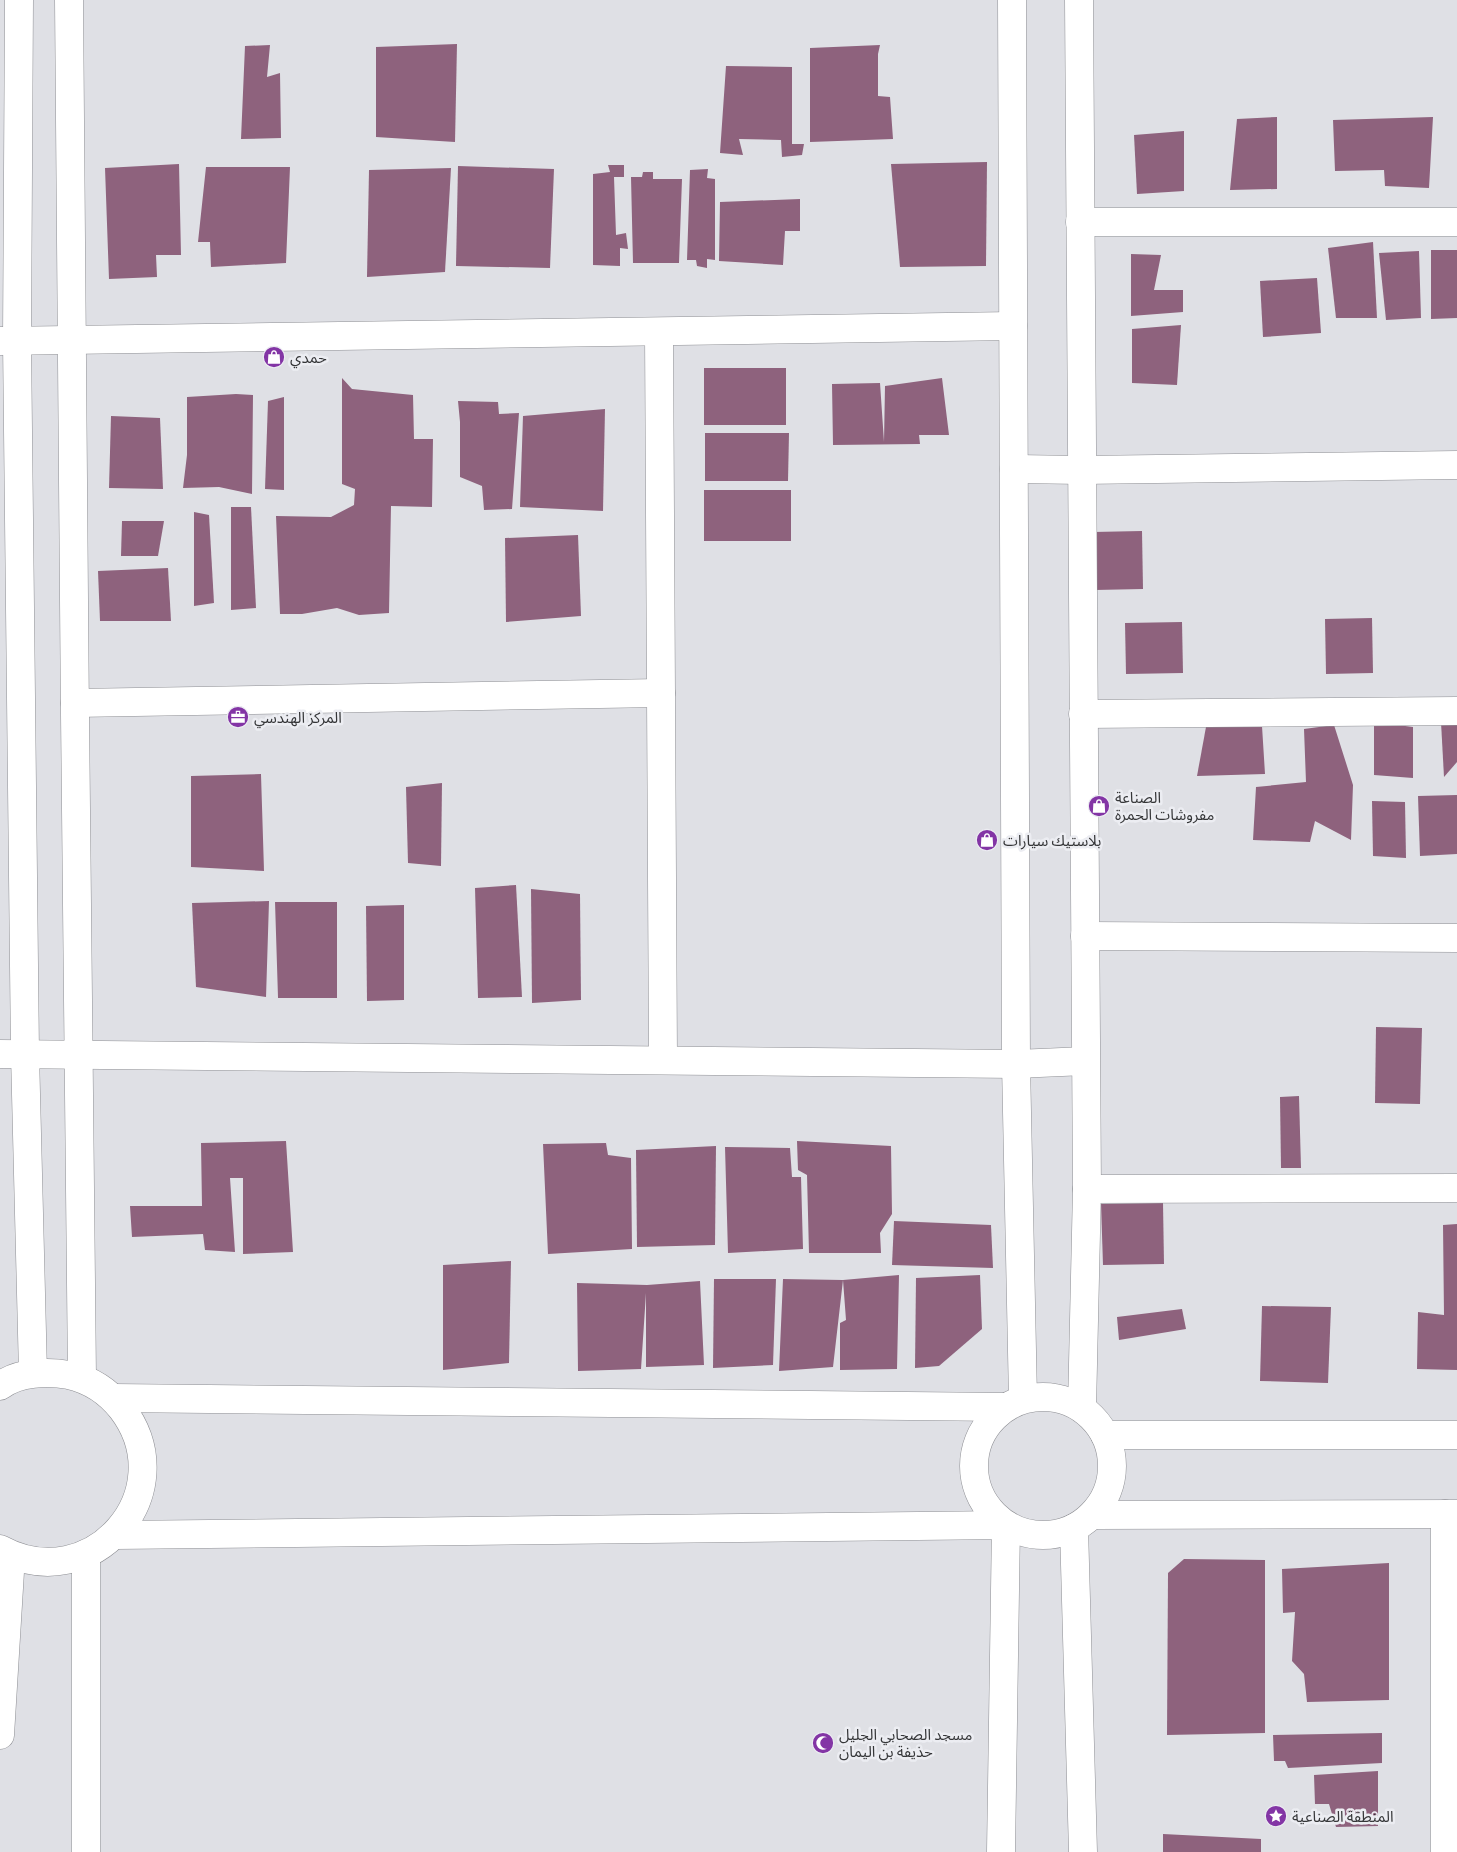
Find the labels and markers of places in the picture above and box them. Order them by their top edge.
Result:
shop icon: حمدي [262,345,286,369]
place label: حمدي [290,348,327,369]
office icon: المركز الهندسي [226,705,250,729]
place label: المركز الهندسي [254,708,342,729]
place label: الصناعة مفروشات الحمرة [1115,788,1214,824]
shop icon: الصناعة مفروشات الحمرة [1087,794,1111,818]
shop icon: بلاستيك سيارات [975,828,999,852]
place label: بلاستيك سيارات [1003,831,1101,850]
place label: مسجد الصحابي الجليل حذيفة بن اليمان [839,1725,972,1761]
mosque icon: مسجد الصحابي الجليل حذيفة بن اليمان [811,1731,835,1755]
place icon: المنطقة الصناعية [1264,1804,1288,1828]
place label: المنطقة الصناعية [1292,1807,1393,1826]

